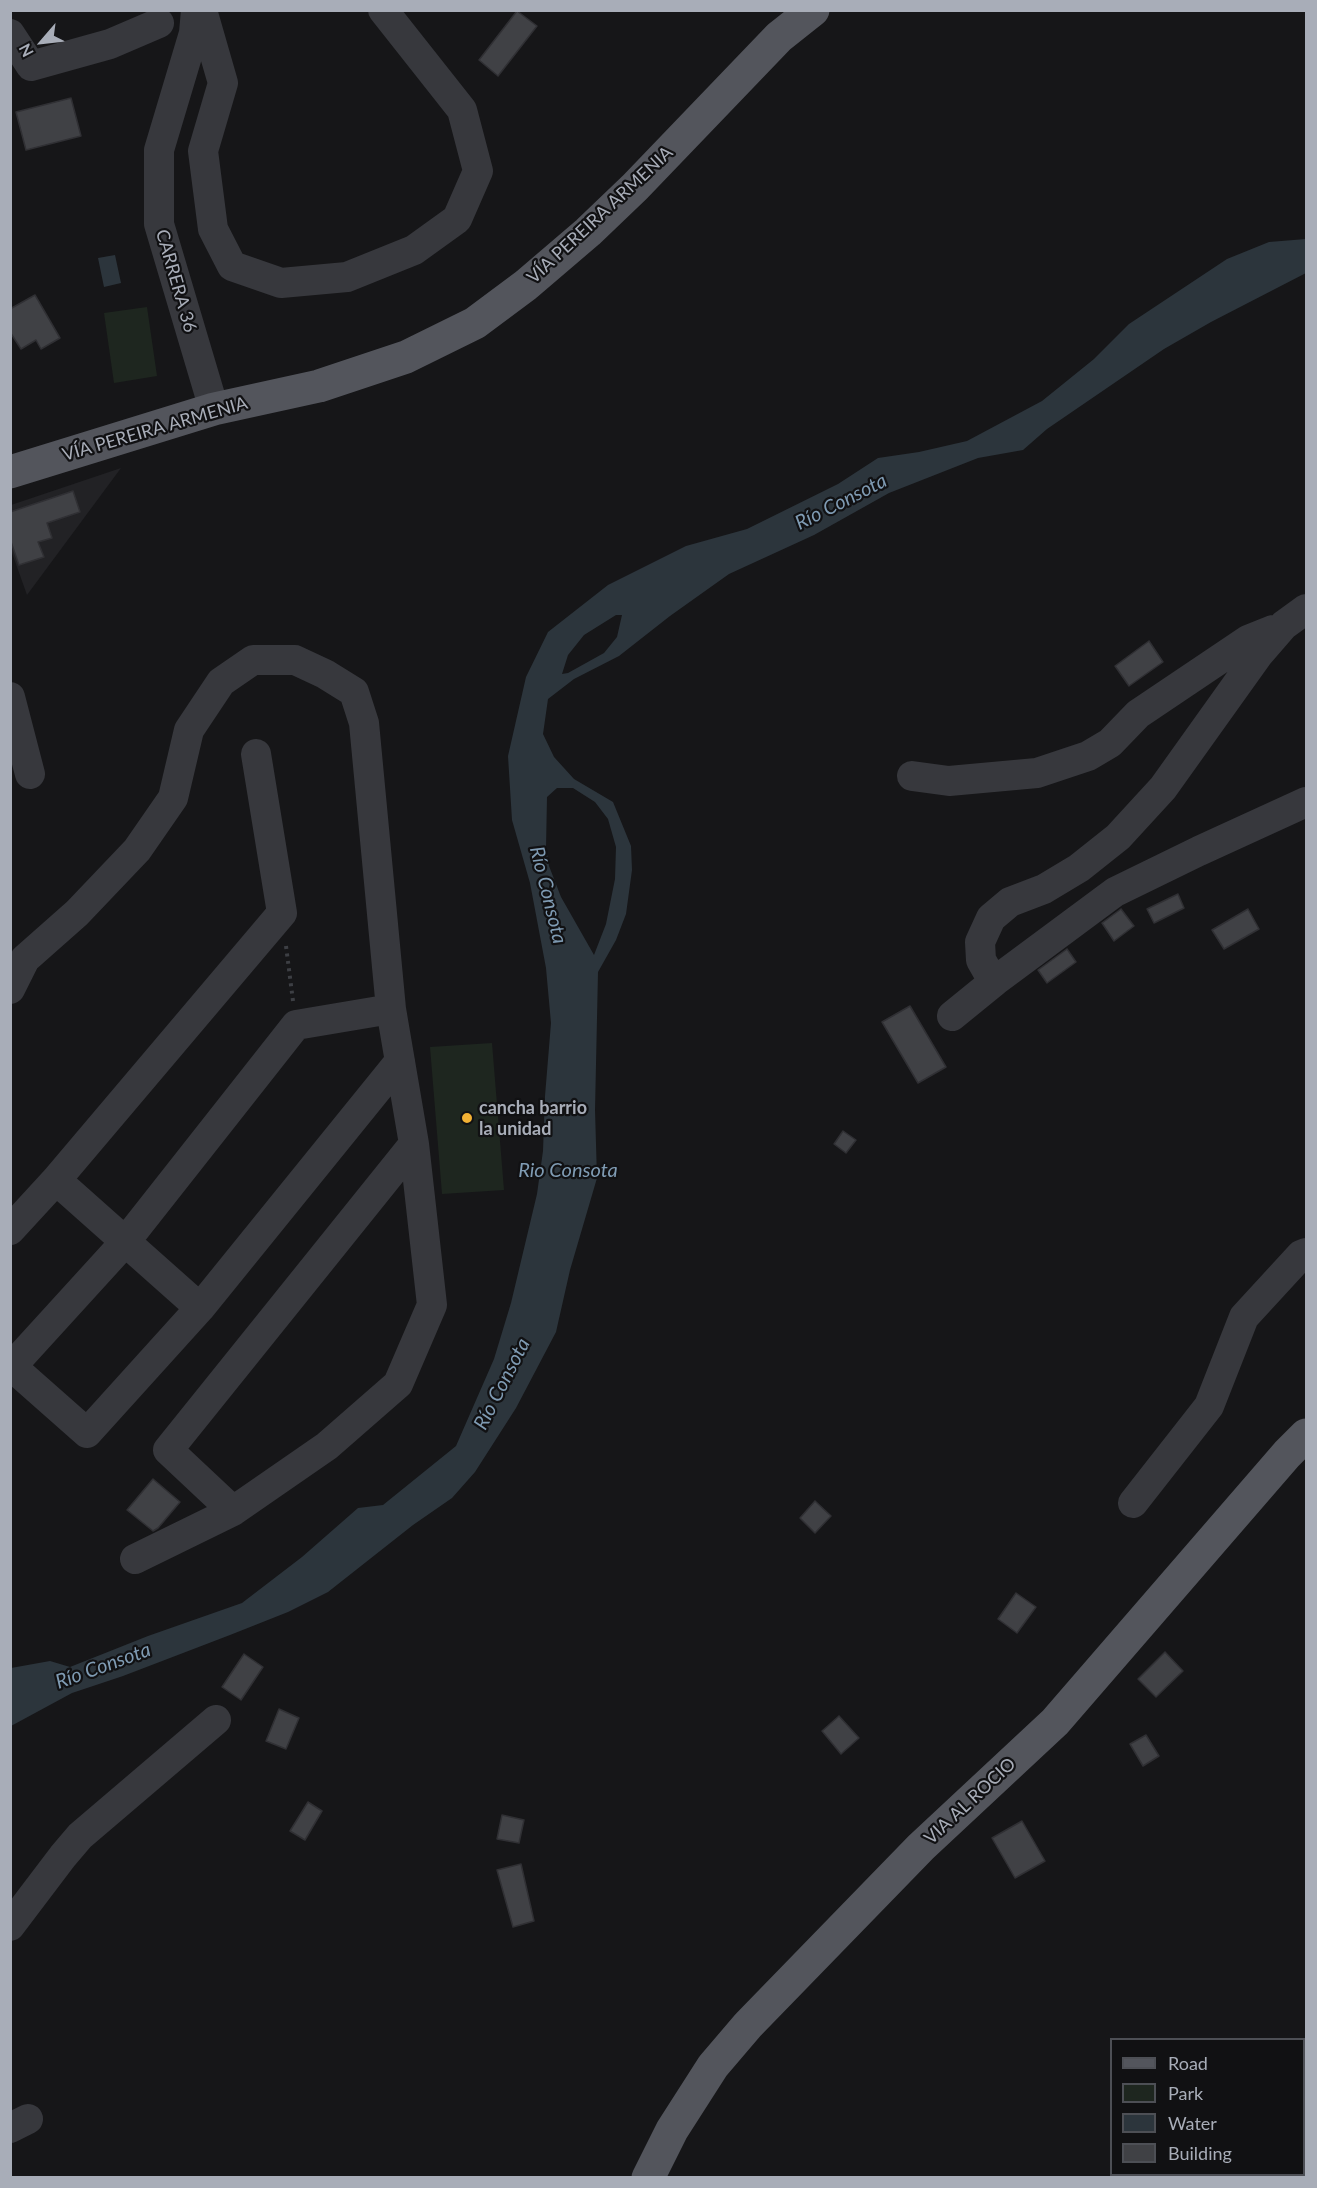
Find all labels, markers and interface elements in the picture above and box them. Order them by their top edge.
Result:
north arrow [12,12,72,72]
text: N [14,41,37,61]
street label: VÍA PEREIRA ARMENIA [523,142,677,288]
street label: CARRERA 36 [151,227,201,335]
street label: VÍA PEREIRA ARMENIA [60,392,250,466]
water label: Río Consota [791,469,891,535]
water label: Río Consota [524,844,572,946]
place label: cancha barrio la unidad [479,1097,587,1140]
marker: cancha barrio la unidad [460,1111,474,1125]
water label: Rio Consota [518,1159,618,1183]
water label: Río Consota [469,1334,535,1434]
water label: Río Consota [52,1638,154,1694]
street label: VIA AL ROCIO [920,1753,1020,1849]
legend [1110,2038,1305,2176]
text: Road [1168,2052,1208,2074]
text: Park [1168,2082,1203,2104]
text: Water [1168,2112,1217,2134]
text: Building [1168,2142,1232,2164]

